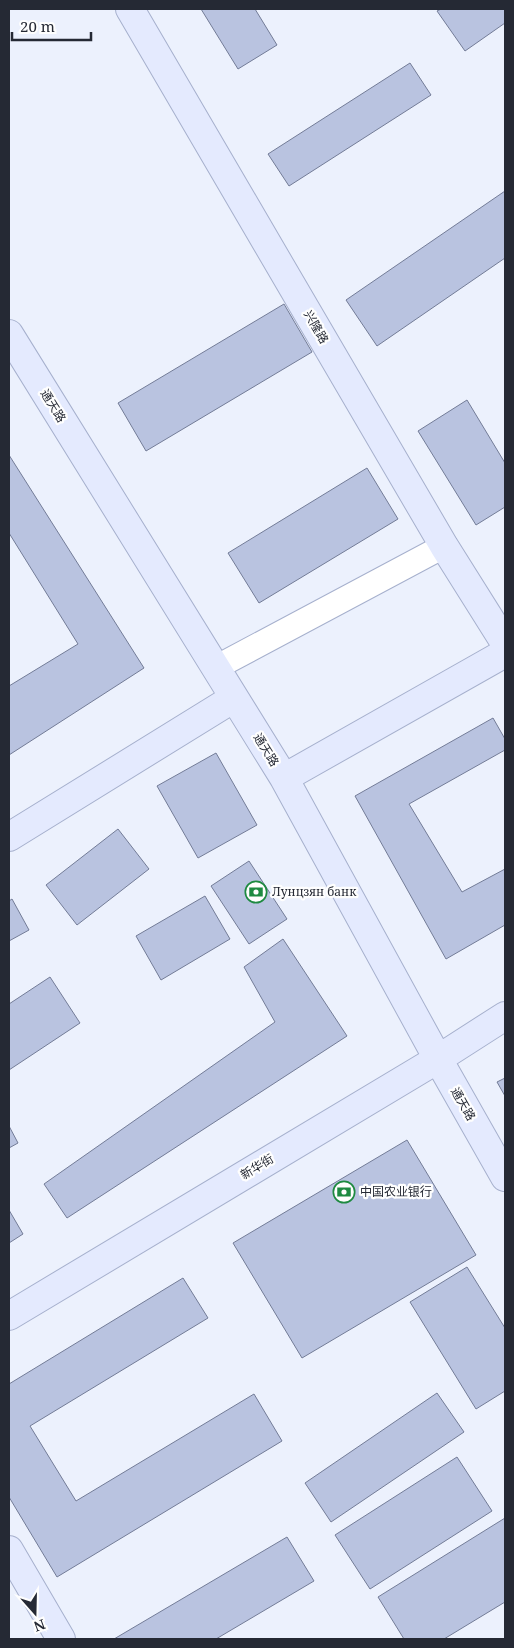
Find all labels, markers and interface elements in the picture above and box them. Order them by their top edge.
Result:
scale bar [12,10,91,42]
text: 20 m [20,16,55,36]
street label: 兴隆路 [300,307,333,347]
street label: 通天路 [37,386,70,426]
street label: 通天路 [250,730,283,770]
bank icon: Лунцзян банк [244,880,268,904]
place label: Лунцзян банк [272,883,357,900]
street label: 通天路 [447,1084,480,1124]
street label: 新华街 [237,1150,277,1183]
bank icon: 中国农业银行 [332,1180,356,1204]
place label: 中国农业银行 [360,1183,432,1200]
north arrow [10,1588,60,1638]
text: N [31,1615,48,1637]

